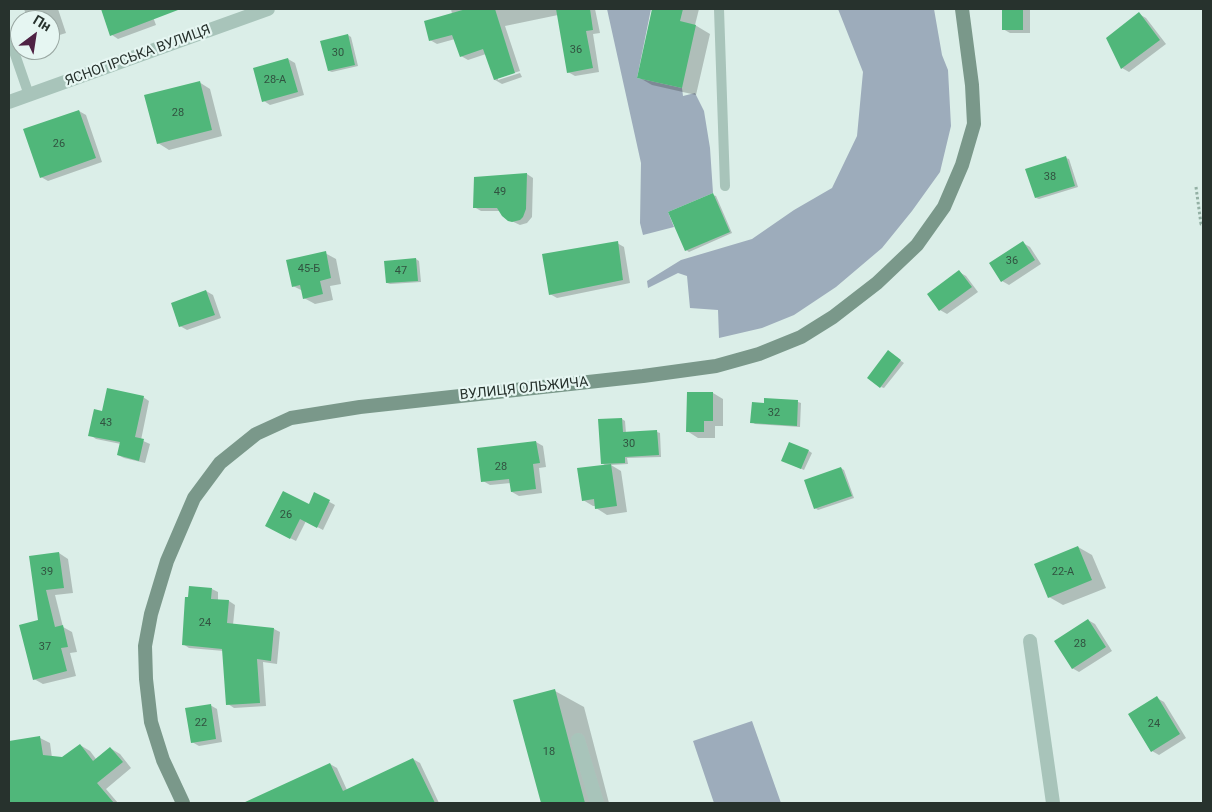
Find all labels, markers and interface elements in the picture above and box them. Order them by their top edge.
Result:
north arrow [10,10,60,60]
text: Пн [30,12,54,34]
street label: ЯСНОГІРСЬКА ВУЛИЦЯ [63,22,213,90]
house number: 36 [570,43,582,57]
house number: 30 [332,46,344,60]
house number: 28-А [264,73,286,87]
house number: 28 [172,106,184,120]
house number: 26 [53,137,65,151]
house number: 38 [1044,170,1056,184]
house number: 49 [494,185,506,199]
house number: 36 [1006,254,1018,268]
house number: 45-Б [298,262,320,276]
house number: 47 [395,264,407,278]
street label: ВУЛИЦЯ ОЛЬЖИЧА [459,374,589,404]
house number: 32 [768,406,780,420]
house number: 43 [100,416,112,430]
house number: 30 [623,437,635,451]
house number: 28 [495,460,507,474]
house number: 26 [280,508,292,522]
house number: 39 [41,565,53,579]
house number: 22-А [1052,565,1074,579]
house number: 24 [199,616,211,630]
house number: 28 [1074,637,1086,651]
house number: 37 [39,640,51,654]
house number: 22 [195,716,207,730]
house number: 24 [1148,717,1160,731]
house number: 18 [543,745,555,759]

